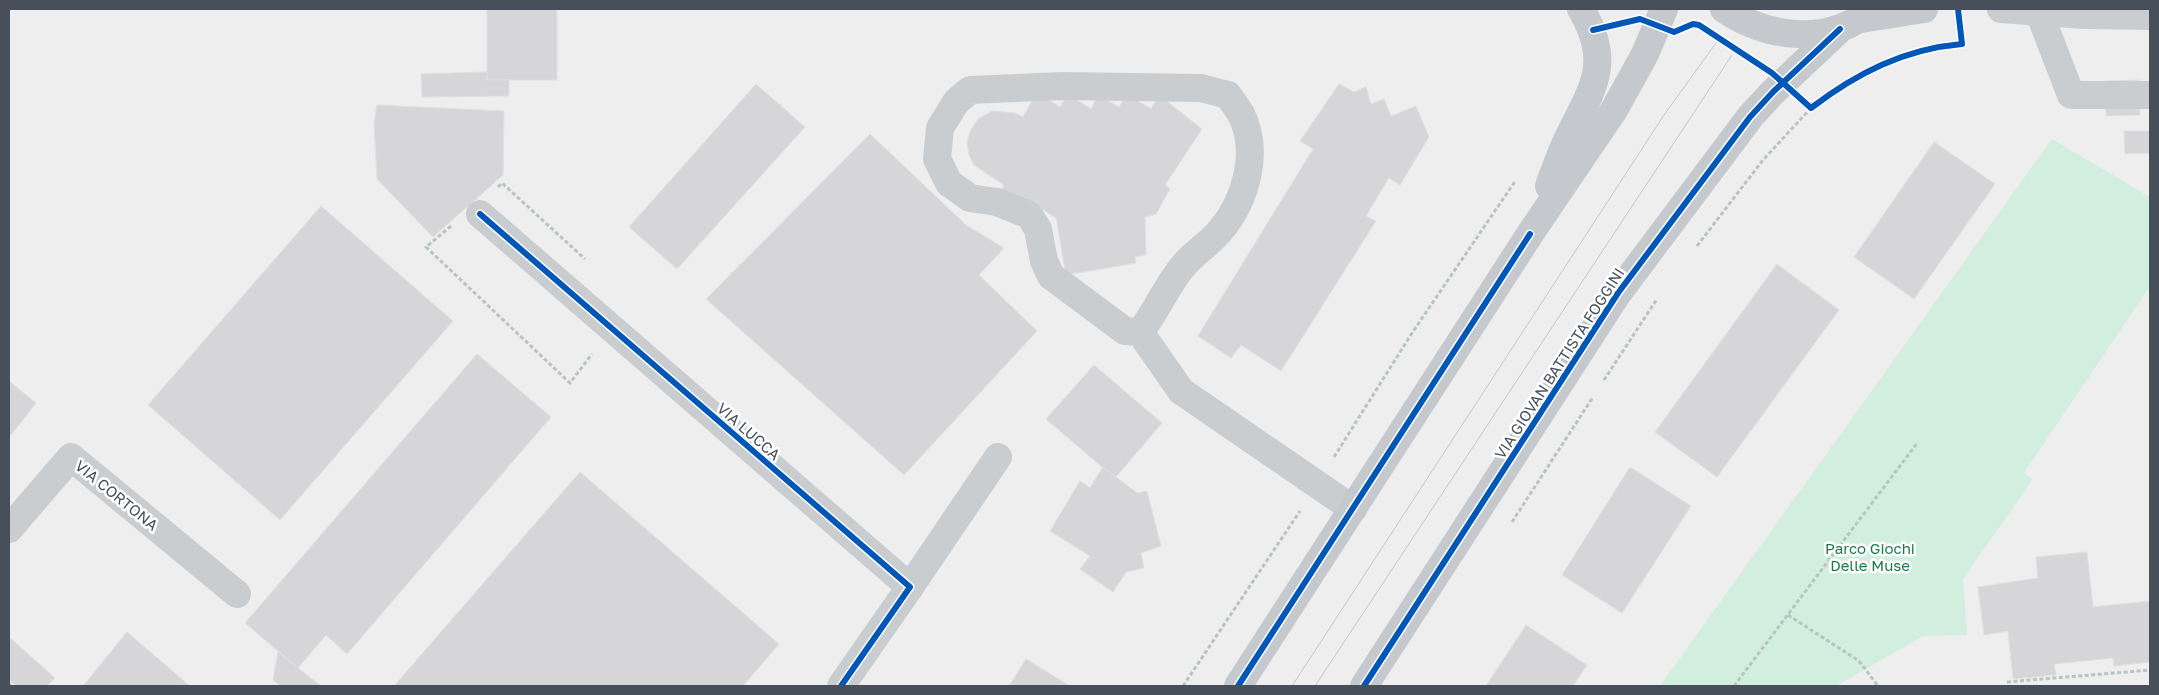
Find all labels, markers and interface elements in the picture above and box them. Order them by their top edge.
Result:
street label: VIA GIOVAN BATTISTA FOGGINI [1490,264,1628,462]
street label: VIA LUCCA [714,399,784,463]
street label: VIA CORTONA [72,456,162,534]
park label: Parco Giochi Delle Muse [1825,539,1915,574]

